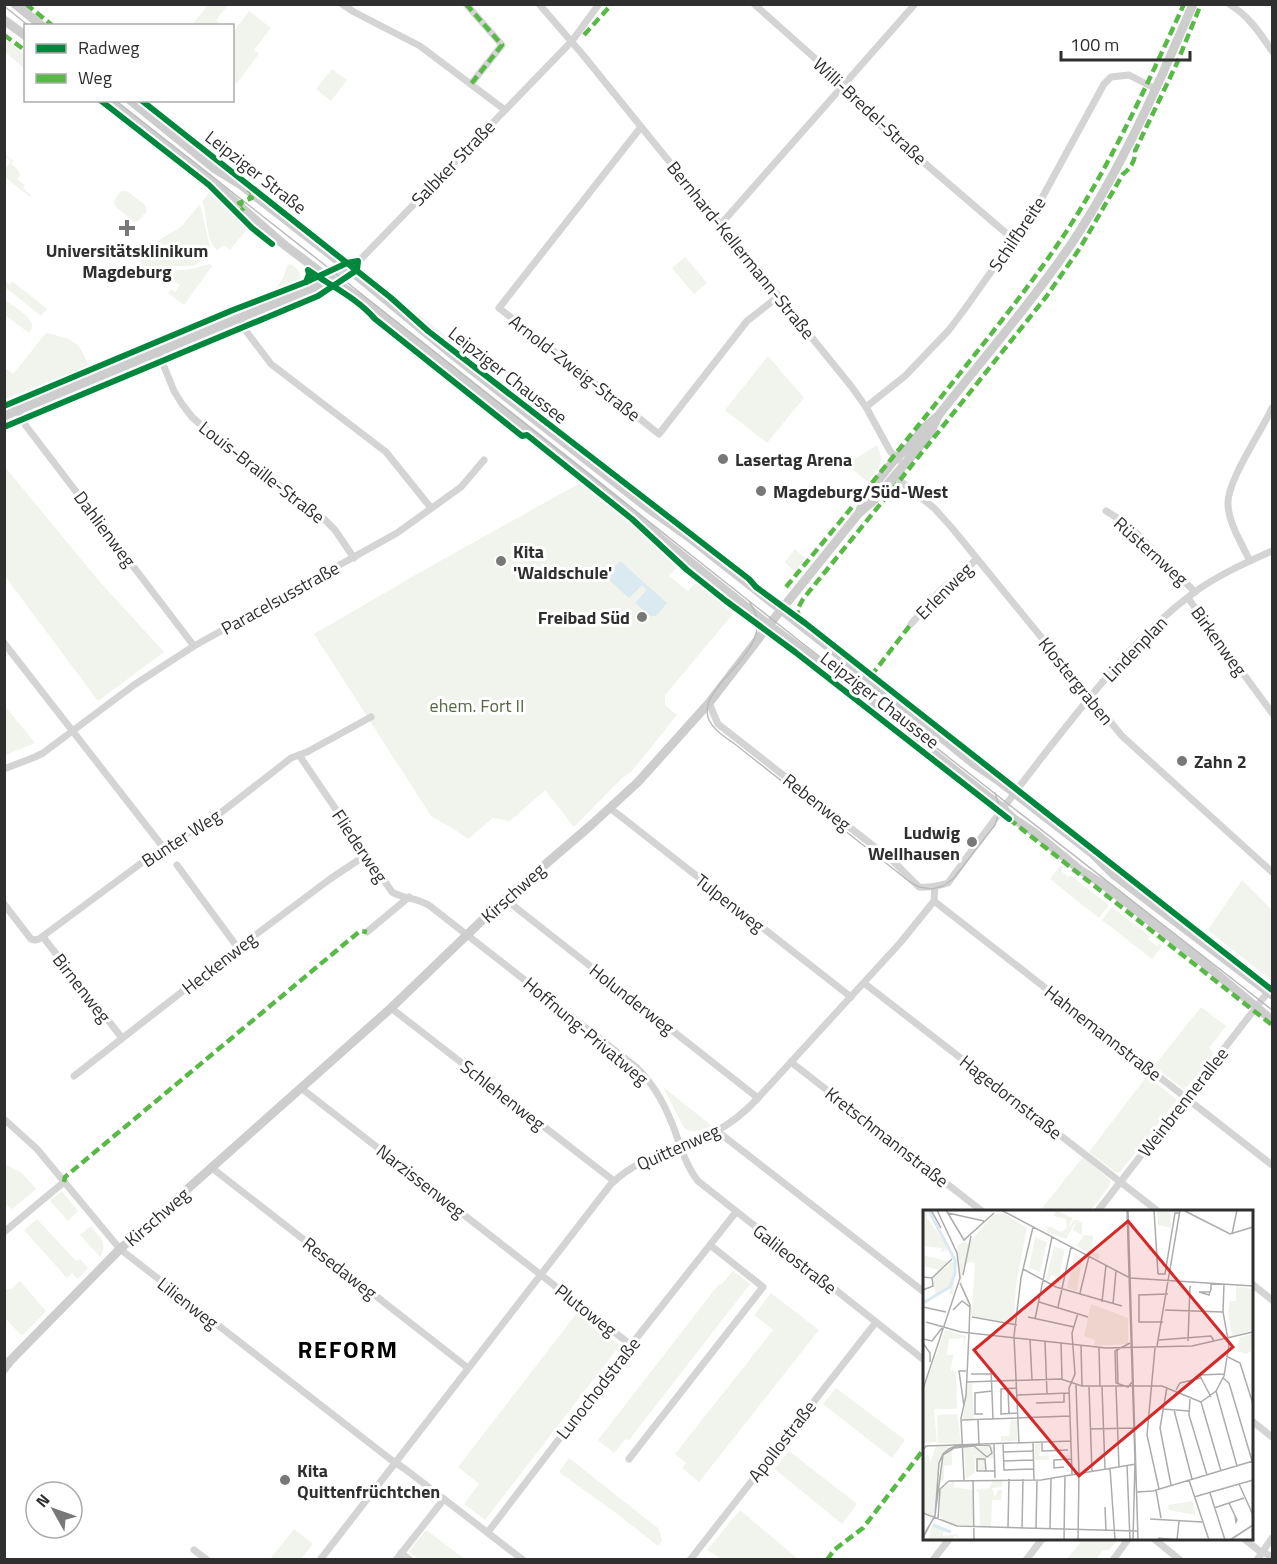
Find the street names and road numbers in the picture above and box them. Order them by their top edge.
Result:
street label: Willi-Bredel-Straße [807,51,933,171]
street label: Salbker Straße [405,114,501,212]
street label: Leipziger Straße [200,124,312,220]
street label: Bernhard-Kellermann-Straße [661,155,821,345]
street label: Schilfbreite [982,191,1052,277]
street label: Arnold-Zweig-Straße [504,308,646,428]
street label: Leipziger Chaussee [443,320,573,430]
street label: Louis-Braille-Straße [193,414,331,530]
street label: Dahlienweg [67,485,143,573]
street label: Rüsternweg [1108,510,1194,592]
street label: Paracelsusstraße [216,554,344,642]
street label: Erlenweg [909,556,979,626]
street label: Birkenweg [1184,601,1254,681]
street label: Lindenplan [1097,610,1173,688]
street label: Klostergraben [1032,631,1120,731]
street label: Leipziger Chaussee [815,645,945,755]
street label: Rebenweg [777,767,857,837]
street label: Bunter Weg [136,802,226,874]
street label: Fliederweg [325,804,395,888]
street label: Kirschweg [475,857,551,929]
street label: Tulpenweg [689,867,771,939]
street label: Heckenweg [176,925,262,1001]
street label: Birnenweg [46,948,118,1028]
street label: Holunderweg [584,957,680,1041]
street label: Hoffnung-Privatweg [518,971,654,1091]
street label: Hahnemannstraße [1039,979,1167,1087]
street label: Weinbrennerallee [1131,1041,1235,1163]
street label: Hagedornstraße [954,1048,1068,1146]
street label: Schlehenweg [455,1053,551,1137]
street label: Kretschmannstraße [819,1080,955,1194]
street label: Quittenweg [632,1117,724,1177]
street label: Narzissenweg [371,1137,471,1225]
street label: Kirschweg [119,1181,195,1253]
street label: Galileostraße [747,1217,843,1301]
street label: Resedaweg [297,1230,383,1306]
street label: Lilienweg [152,1270,224,1336]
street label: Plutoweg [549,1277,623,1343]
street label: Lunochodstraße [549,1331,647,1445]
street label: Apollostraße [742,1395,822,1487]

